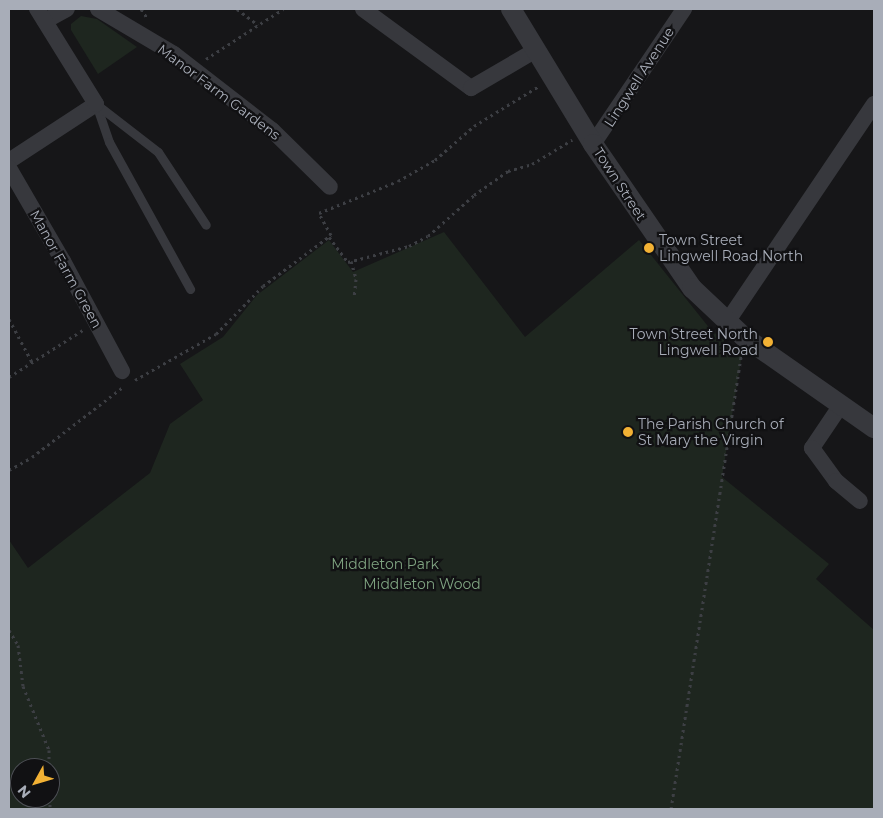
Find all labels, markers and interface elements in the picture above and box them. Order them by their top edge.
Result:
street label: Lingwell Avenue [600,24,678,130]
street label: Manor Farm Gardens [155,41,283,143]
street label: Town Street [590,144,650,224]
street label: Manor Farm Green [26,207,106,331]
place label: Town Street Lingwell Road North [659,232,803,264]
marker: Town Street Lingwell Road North [643,242,655,254]
place label: Town Street North Lingwell Road [630,326,758,358]
marker: Town Street North Lingwell Road [762,336,774,348]
place label: The Parish Church of St Mary the Virgin [638,416,784,448]
marker: The Parish Church of St Mary the Virgin [622,426,634,438]
park label: Middleton Park [331,556,439,572]
park label: Middleton Wood [363,576,481,592]
north arrow [10,758,60,808]
text: N [14,782,35,802]

